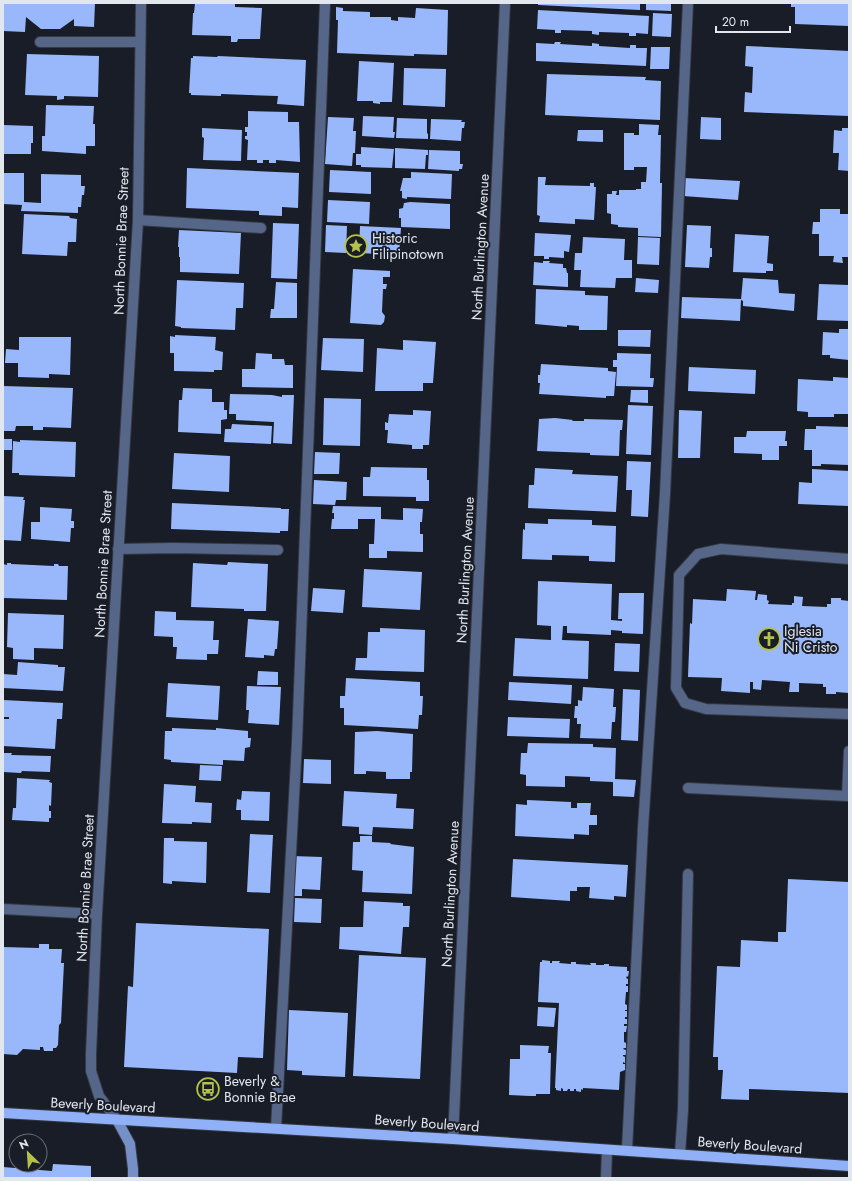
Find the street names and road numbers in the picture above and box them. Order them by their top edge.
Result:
street label: North Bonnie Brae Street [108,166,134,315]
street label: North Burlington Avenue [466,173,494,321]
street label: North Bonnie Brae Street [89,489,117,638]
street label: North Burlington Avenue [451,496,479,644]
street label: North Bonnie Brae Street [71,813,99,962]
street label: North Burlington Avenue [436,820,464,968]
street label: Beverly Boulevard [50,1092,156,1118]
street label: Beverly Boulevard [374,1109,480,1137]
street label: Beverly Boulevard [697,1131,803,1159]

